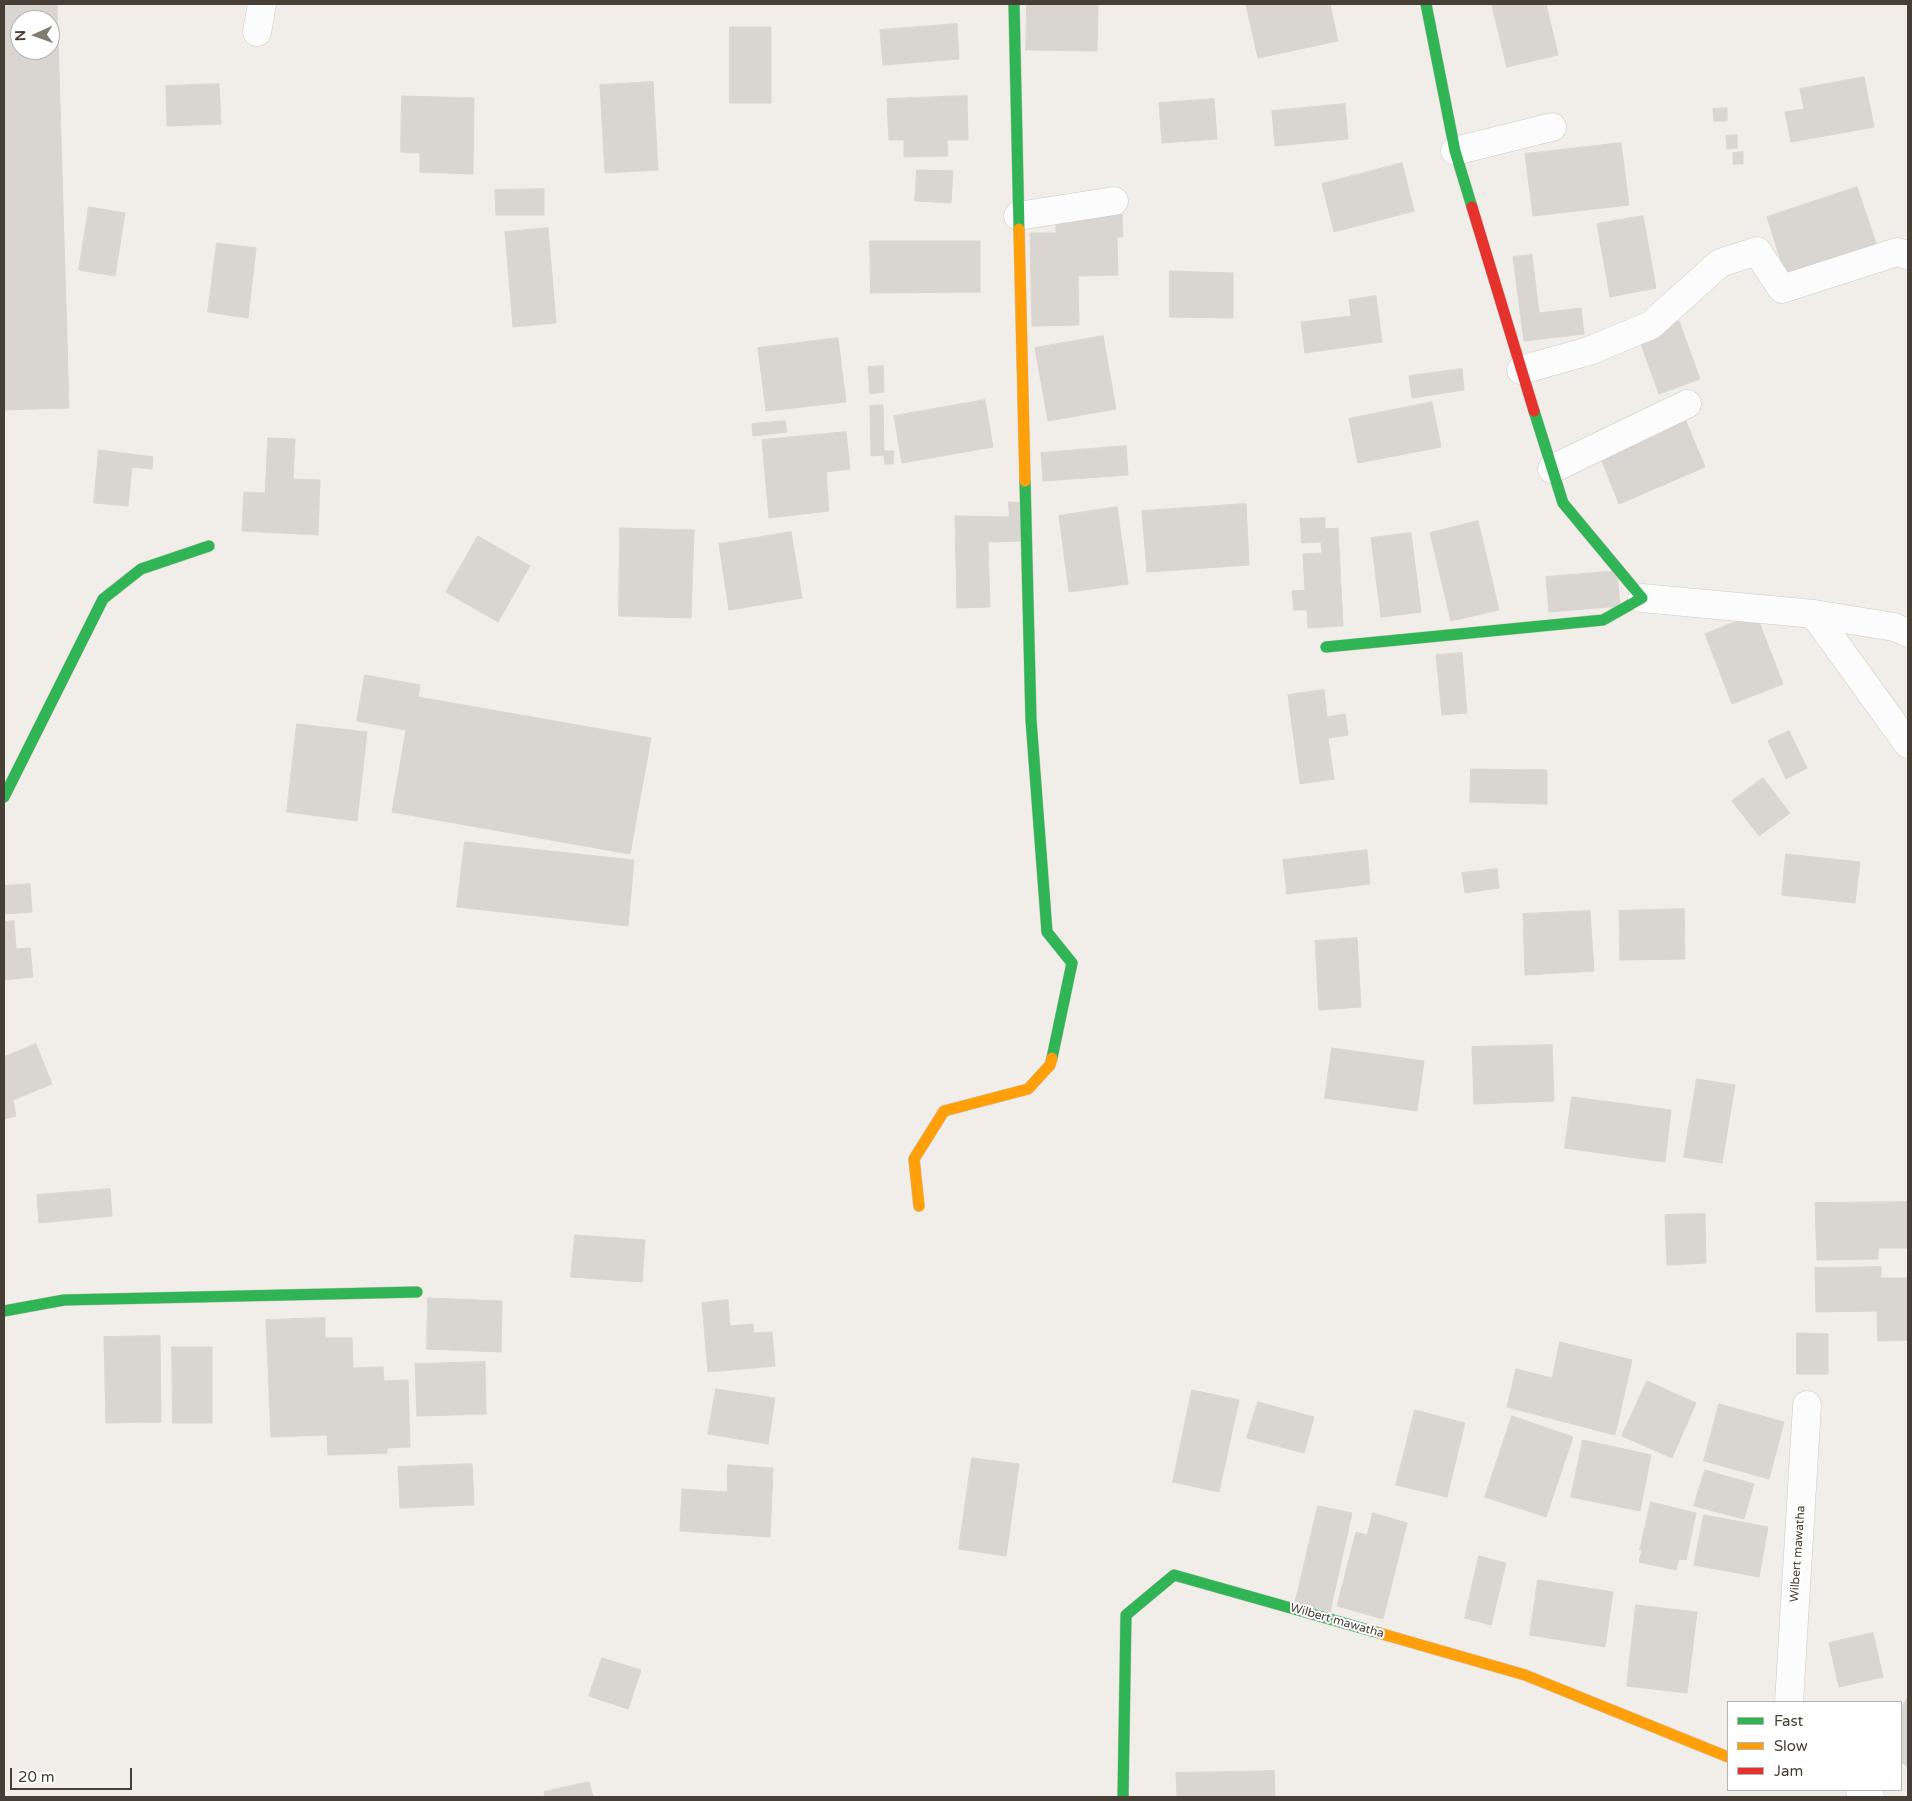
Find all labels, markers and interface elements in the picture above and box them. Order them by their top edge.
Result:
north arrow [10,10,60,60]
text: N [12,30,29,41]
street label: Wilbert mawatha [1787,1505,1809,1603]
street label: Wilbert mawatha [1288,1601,1386,1641]
legend [1727,1701,1902,1791]
text: Fast [1774,1712,1803,1730]
text: Slow [1774,1737,1808,1755]
scale bar [12,1758,135,1790]
text: Jam [1774,1762,1803,1780]
text: 20 m [18,1768,55,1786]

